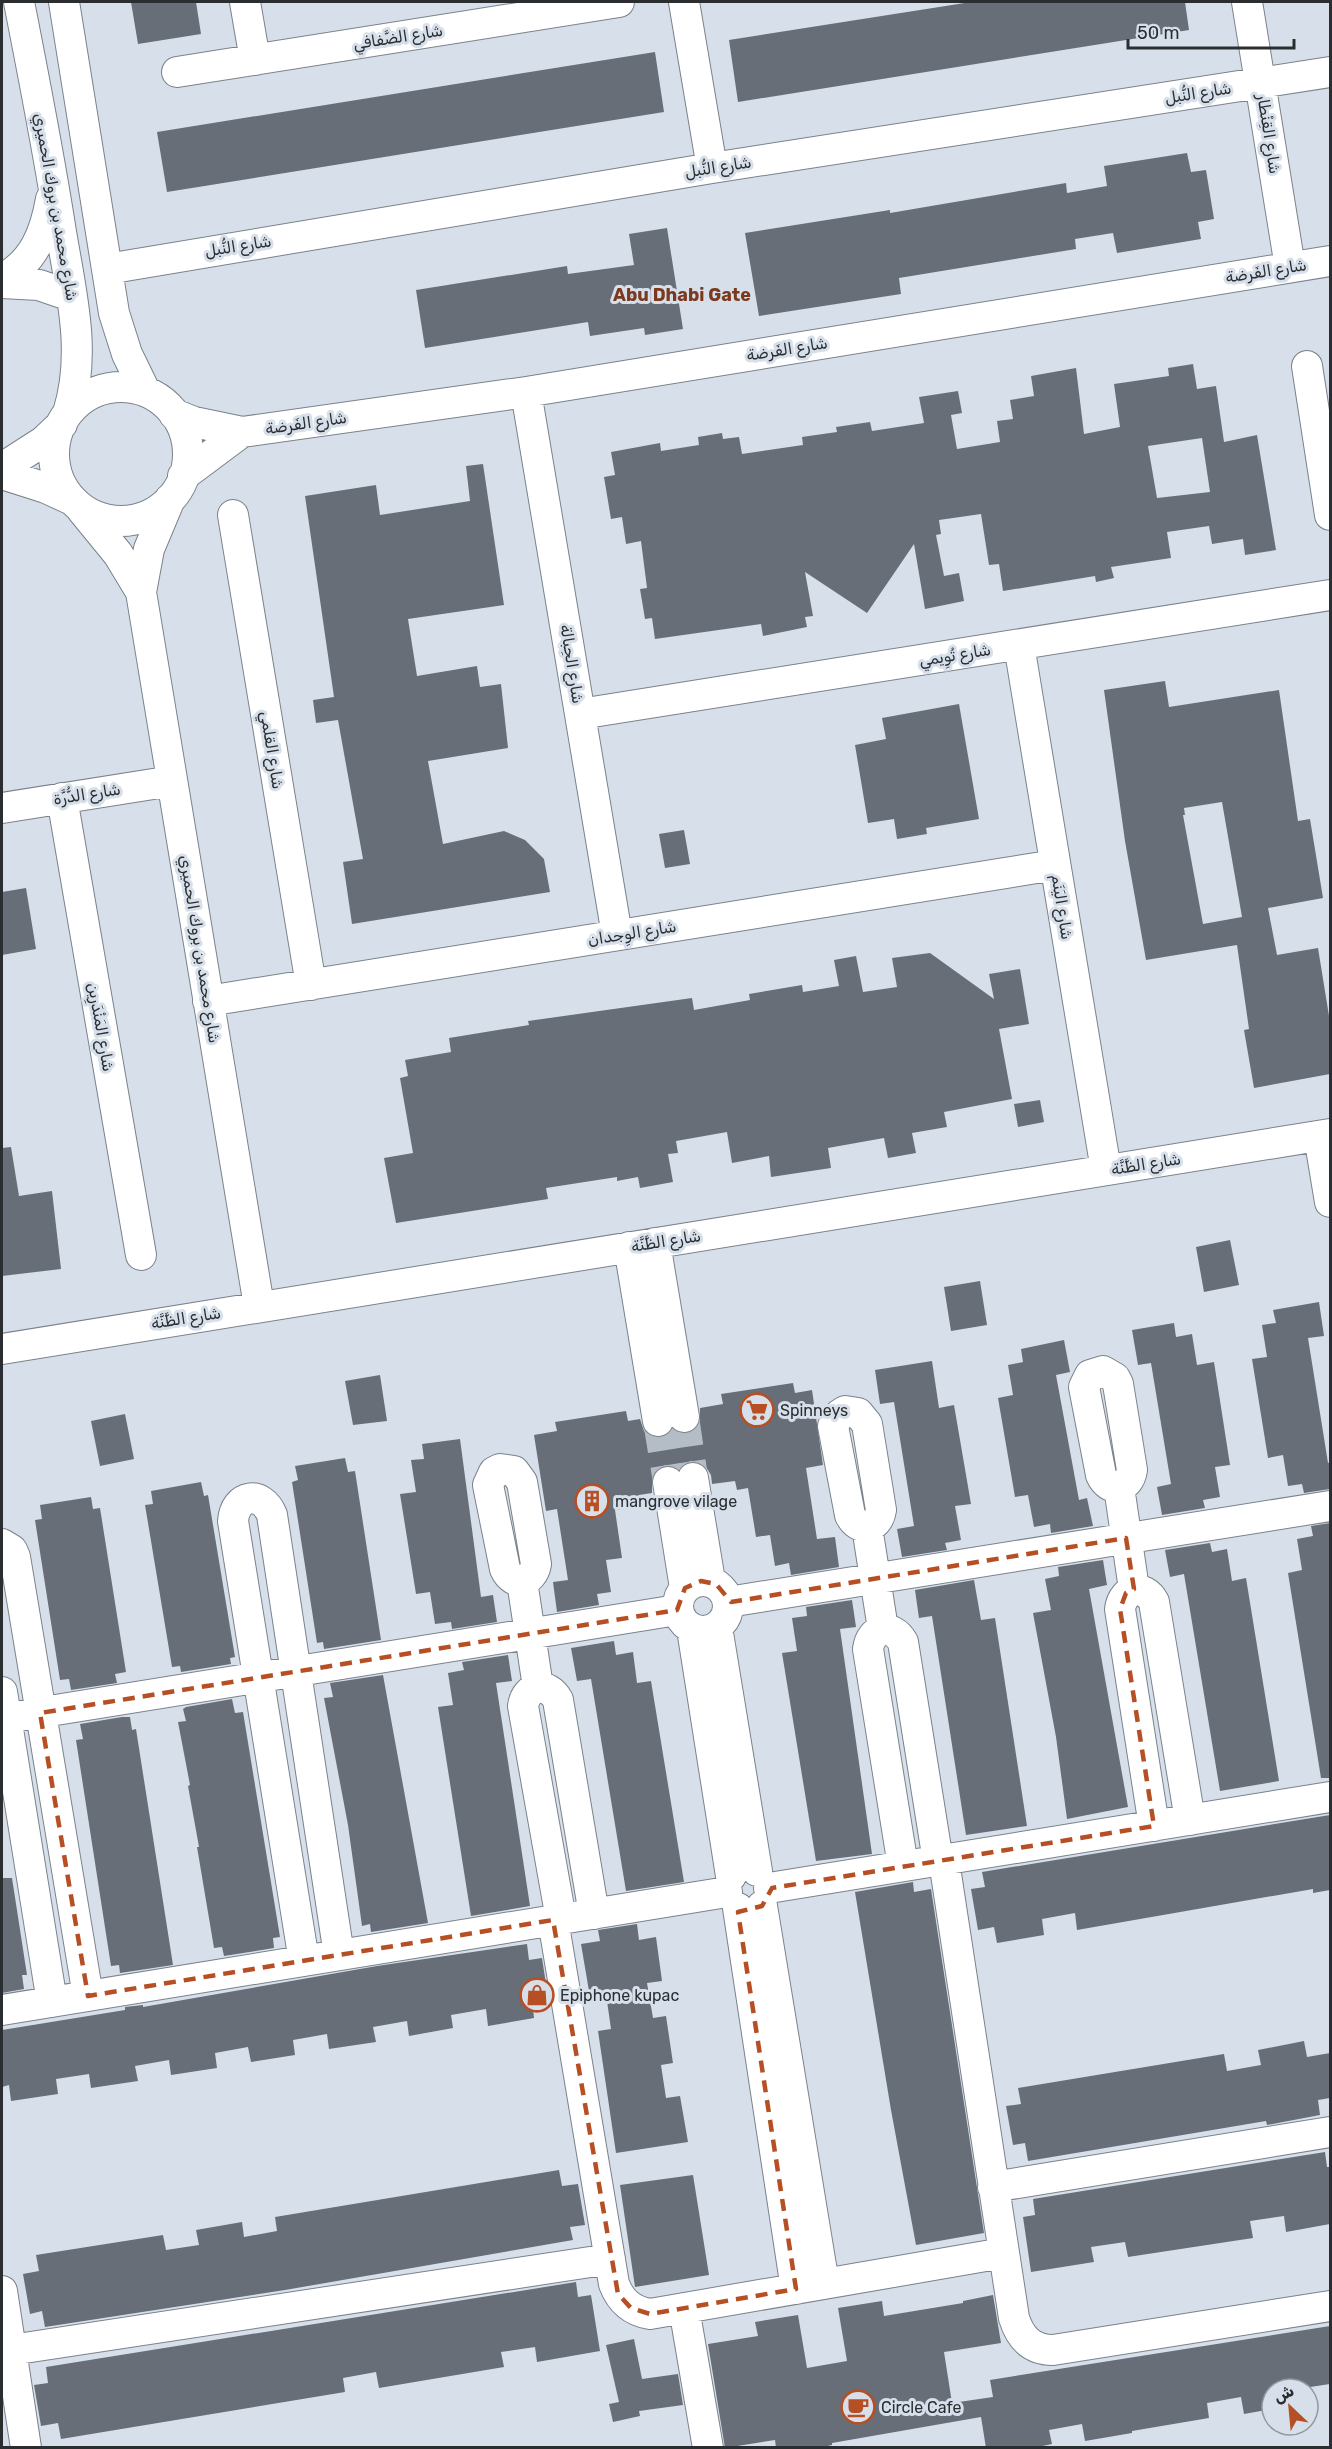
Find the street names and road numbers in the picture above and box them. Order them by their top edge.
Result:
street label: شارع الضَّفافي [352,21,445,56]
street label: شارع النُّبل [1163,76,1233,110]
street label: شارع القِنْطار [1251,92,1285,176]
street label: شارع محمد بن بروك الحميري [28,112,82,303]
street label: شارع النُّبل [683,150,753,184]
street label: شارع النُّبل [203,229,273,263]
street label: شارع الفَرضة [1224,255,1308,289]
street label: شارع الفَرضة [745,333,829,367]
street label: شارع الفَرضة [264,408,348,440]
street label: شارع الحِبالة [554,623,588,705]
street label: شارع تُوِيمي [918,640,993,673]
street label: شارع القلمي [253,710,288,791]
street label: شارع الدُّرَّة [52,777,122,811]
street label: شارع محمد بن بروك الحميري [174,854,224,1045]
street label: شارع اليَنَم [1045,873,1077,941]
street label: شارع الوِجدان [586,917,678,952]
street label: شارع المَنْدَرِين [81,981,118,1073]
street label: شارع الظَّنَّة [1110,1149,1183,1181]
street label: شارع الظَّنَّة [630,1226,703,1258]
street label: شارع الظَّنَّة [150,1303,223,1335]

